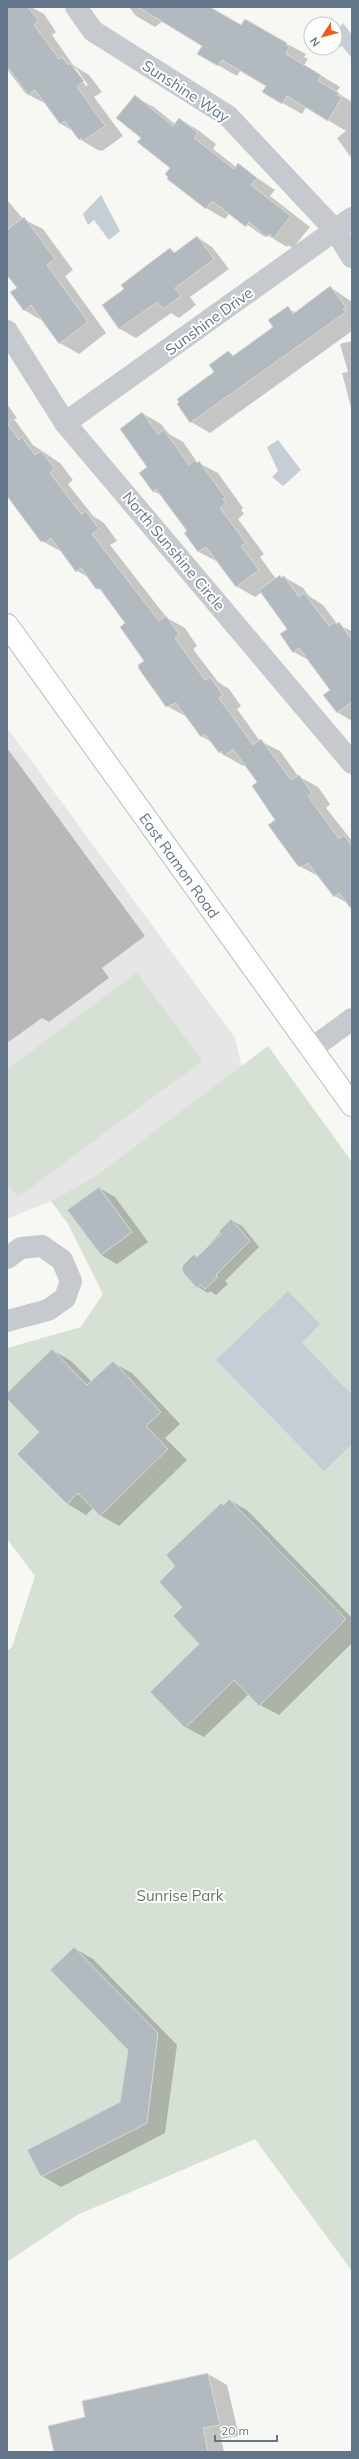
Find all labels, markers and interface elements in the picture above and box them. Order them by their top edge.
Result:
north arrow [303,16,343,56]
text: N [307,34,323,49]
street label: Sunshine Way [139,56,233,126]
street label: Sunshine Drive [161,283,257,359]
street label: North Sunshine Circle [119,488,229,614]
street label: East Ramon Road [136,809,224,922]
park label: Sunrise Park [137,1886,224,1905]
scale bar [215,2417,277,2443]
text: 20 m [221,2423,249,2438]

